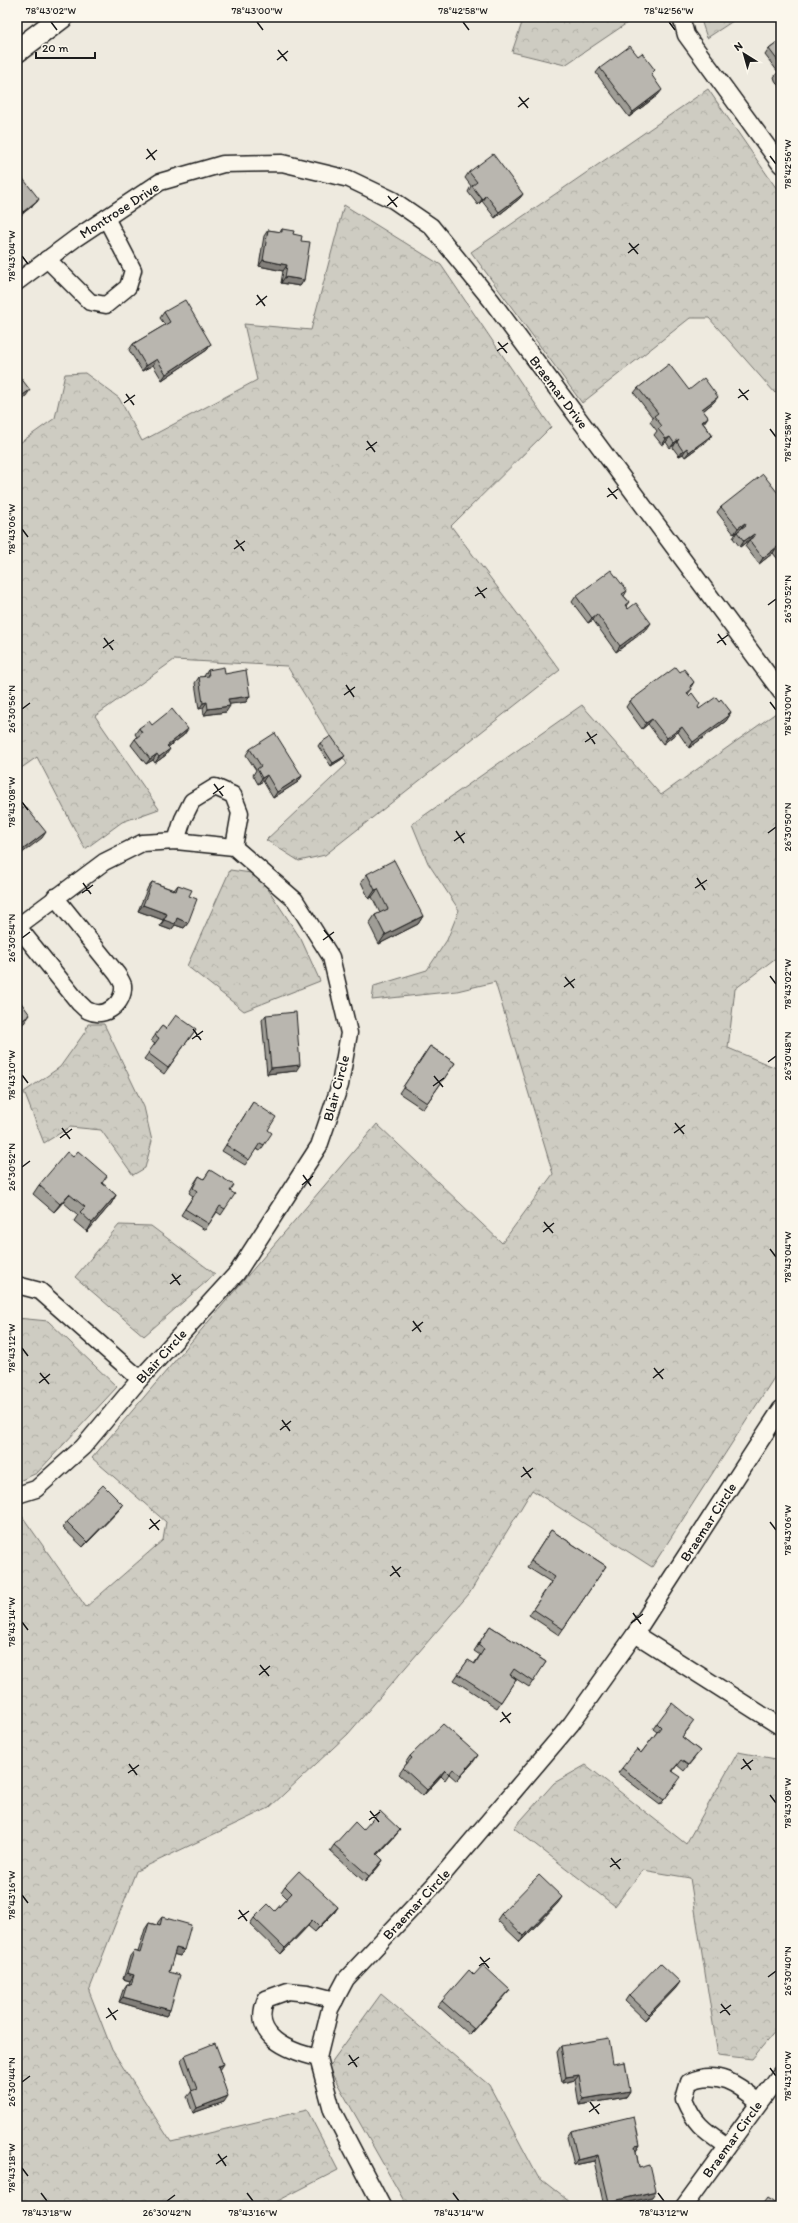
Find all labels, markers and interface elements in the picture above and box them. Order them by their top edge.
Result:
text: 78°43'02"W [26,4,77,17]
text: 78°43'00"W [231,4,283,17]
text: 78°42'58"W [438,4,488,17]
text: 78°42'56"W [644,4,694,17]
scale bar [36,34,95,60]
north arrow [724,34,764,74]
text: N [731,39,745,54]
text: 20 m [42,41,69,55]
text: 78°42'56"W [781,139,794,189]
street label: Montrose Drive [76,178,163,242]
text: 78°43'04"W [5,230,18,282]
street label: Braemar Drive [526,352,592,433]
text: 78°42'58"W [781,412,794,462]
text: 78°43'06"W [5,503,18,554]
text: 26°30'52"N [781,575,794,623]
text: 78°43'00"W [781,684,794,736]
text: 26°30'56"N [5,685,18,733]
text: 78°43'08"W [5,776,18,827]
text: 26°30'50"N [781,802,794,851]
text: 26°30'54"N [5,913,18,962]
text: 78°43'02"W [781,958,794,1009]
text: 26°30'48"N [781,1031,794,1080]
text: 78°43'10"W [5,1050,18,1100]
street label: Blair Circle [320,1053,354,1123]
text: 26°30'52"N [5,1143,18,1191]
text: 78°43'04"W [781,1231,794,1283]
text: 78°43'12"W [5,1323,18,1372]
street label: Blair Circle [132,1325,191,1387]
street label: Braemar Circle [677,1479,740,1565]
text: 78°43'06"W [781,1504,794,1555]
text: 78°43'14"W [5,1597,18,1647]
text: 78°43'08"W [781,1777,794,1828]
street label: Braemar Circle [379,1865,454,1943]
text: 78°43'16"W [5,1870,18,1919]
text: 26°30'40"N [781,1946,794,1996]
text: 78°43'10"W [781,2051,794,2101]
text: 26°30'44"N [5,2057,18,2107]
street label: Braemar Circle [699,2097,766,2181]
text: 78°43'18"W [5,2143,18,2193]
text: 78°43'18"W [22,2206,72,2219]
text: 26°30'42"N [143,2206,192,2219]
text: 78°43'16"W [229,2206,278,2219]
text: 78°43'14"W [434,2206,484,2219]
text: 78°43'12"W [640,2206,689,2219]

